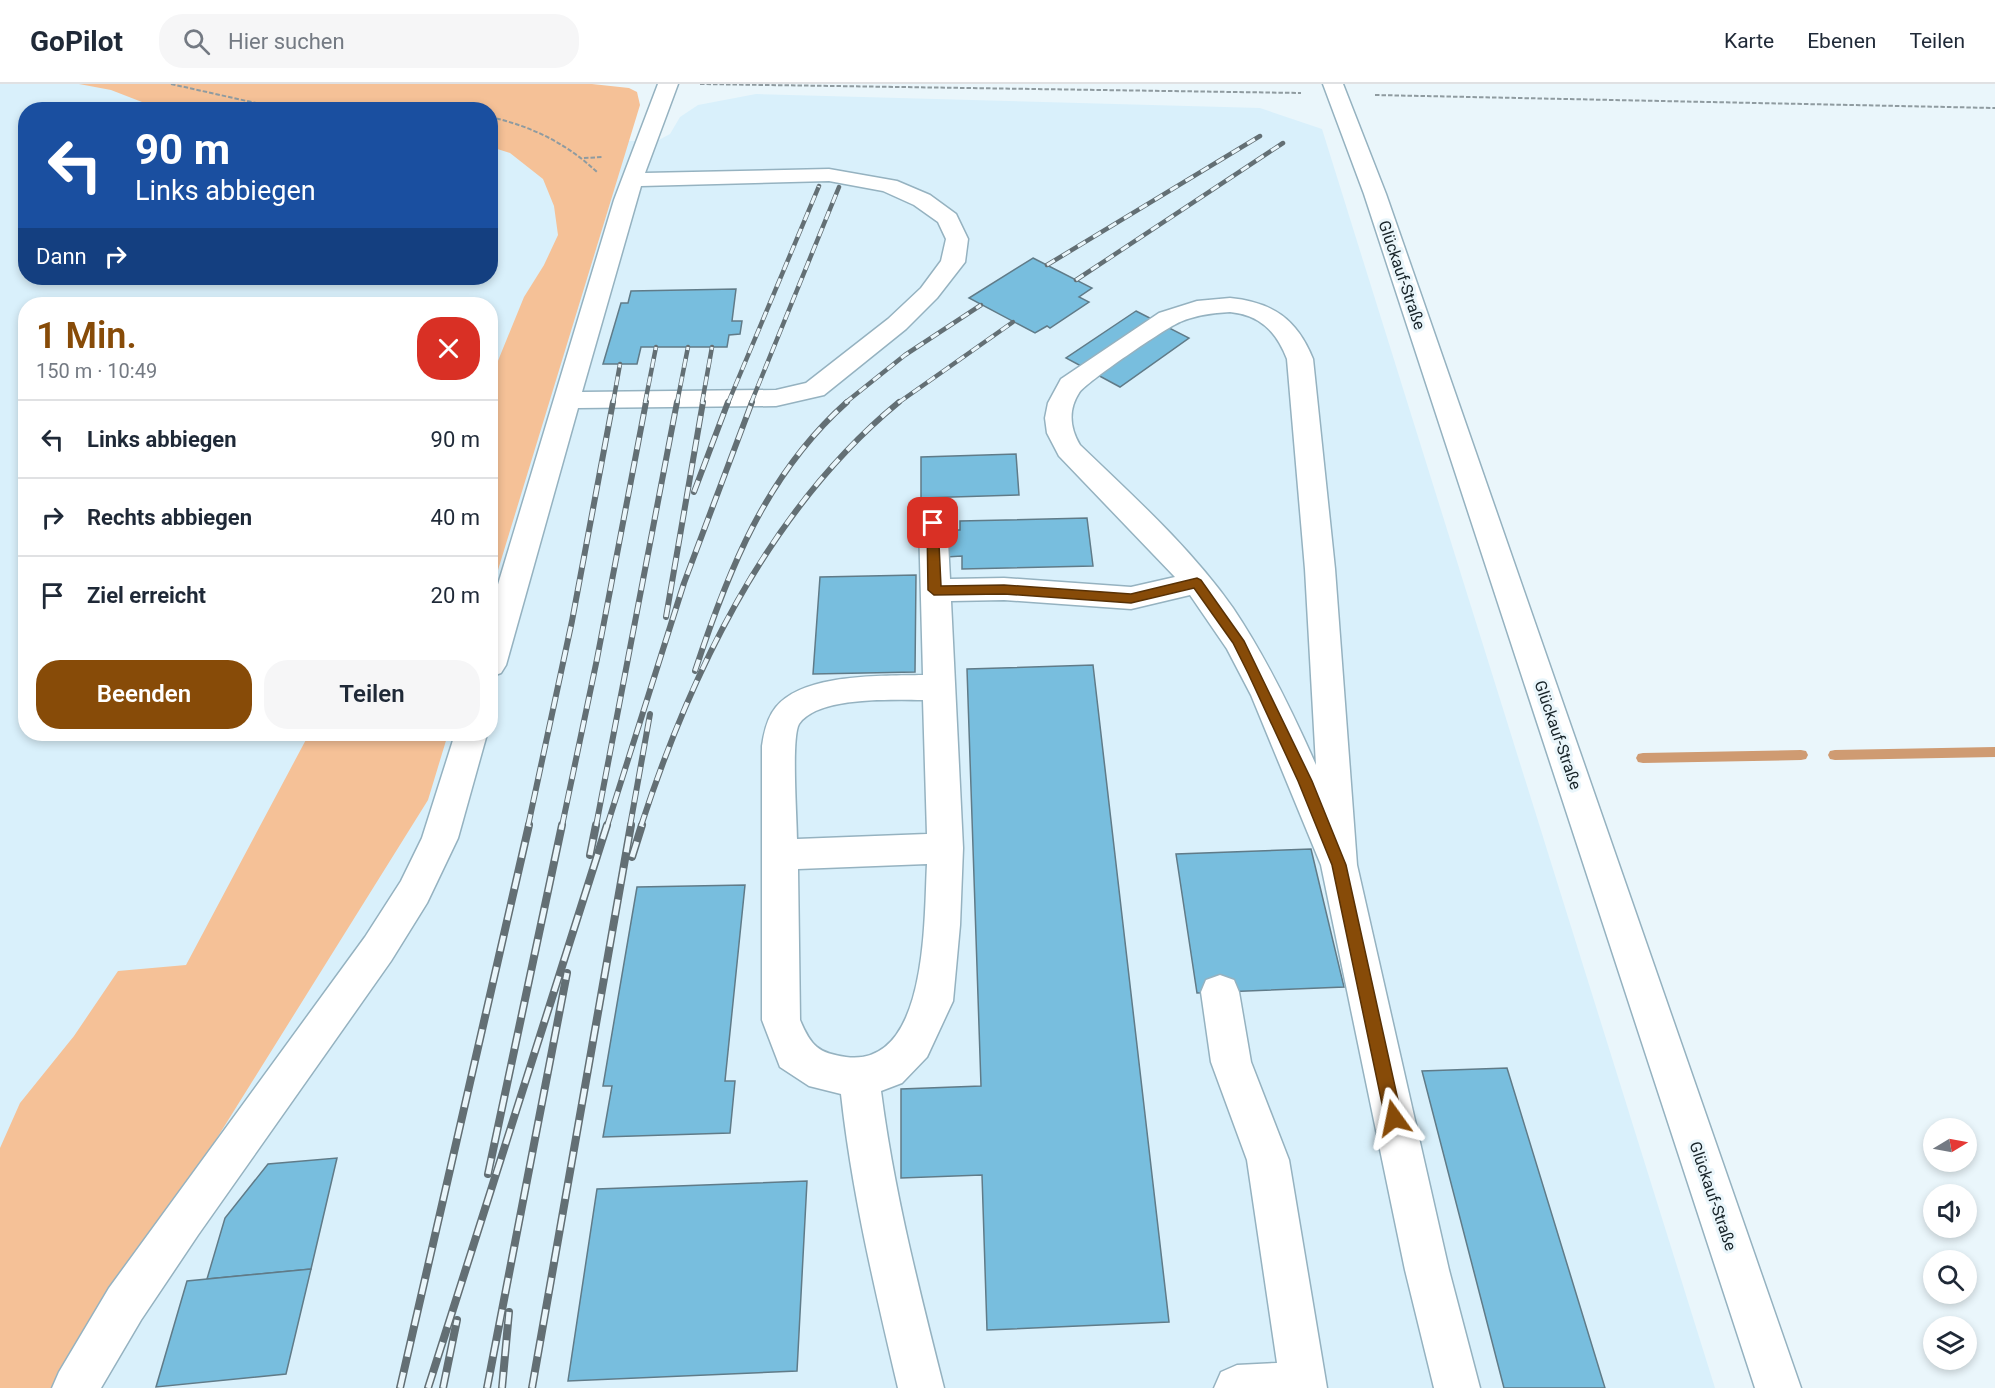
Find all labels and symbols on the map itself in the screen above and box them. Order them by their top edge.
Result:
street label: Glückauf-Straße [1374,218,1430,332]
pin [907,497,958,548]
street label: Glückauf-Straße [1530,678,1586,792]
position arrow [1362,1086,1426,1150]
north arrow [1923,1118,1977,1172]
street label: Glückauf-Straße [1685,1139,1741,1253]

